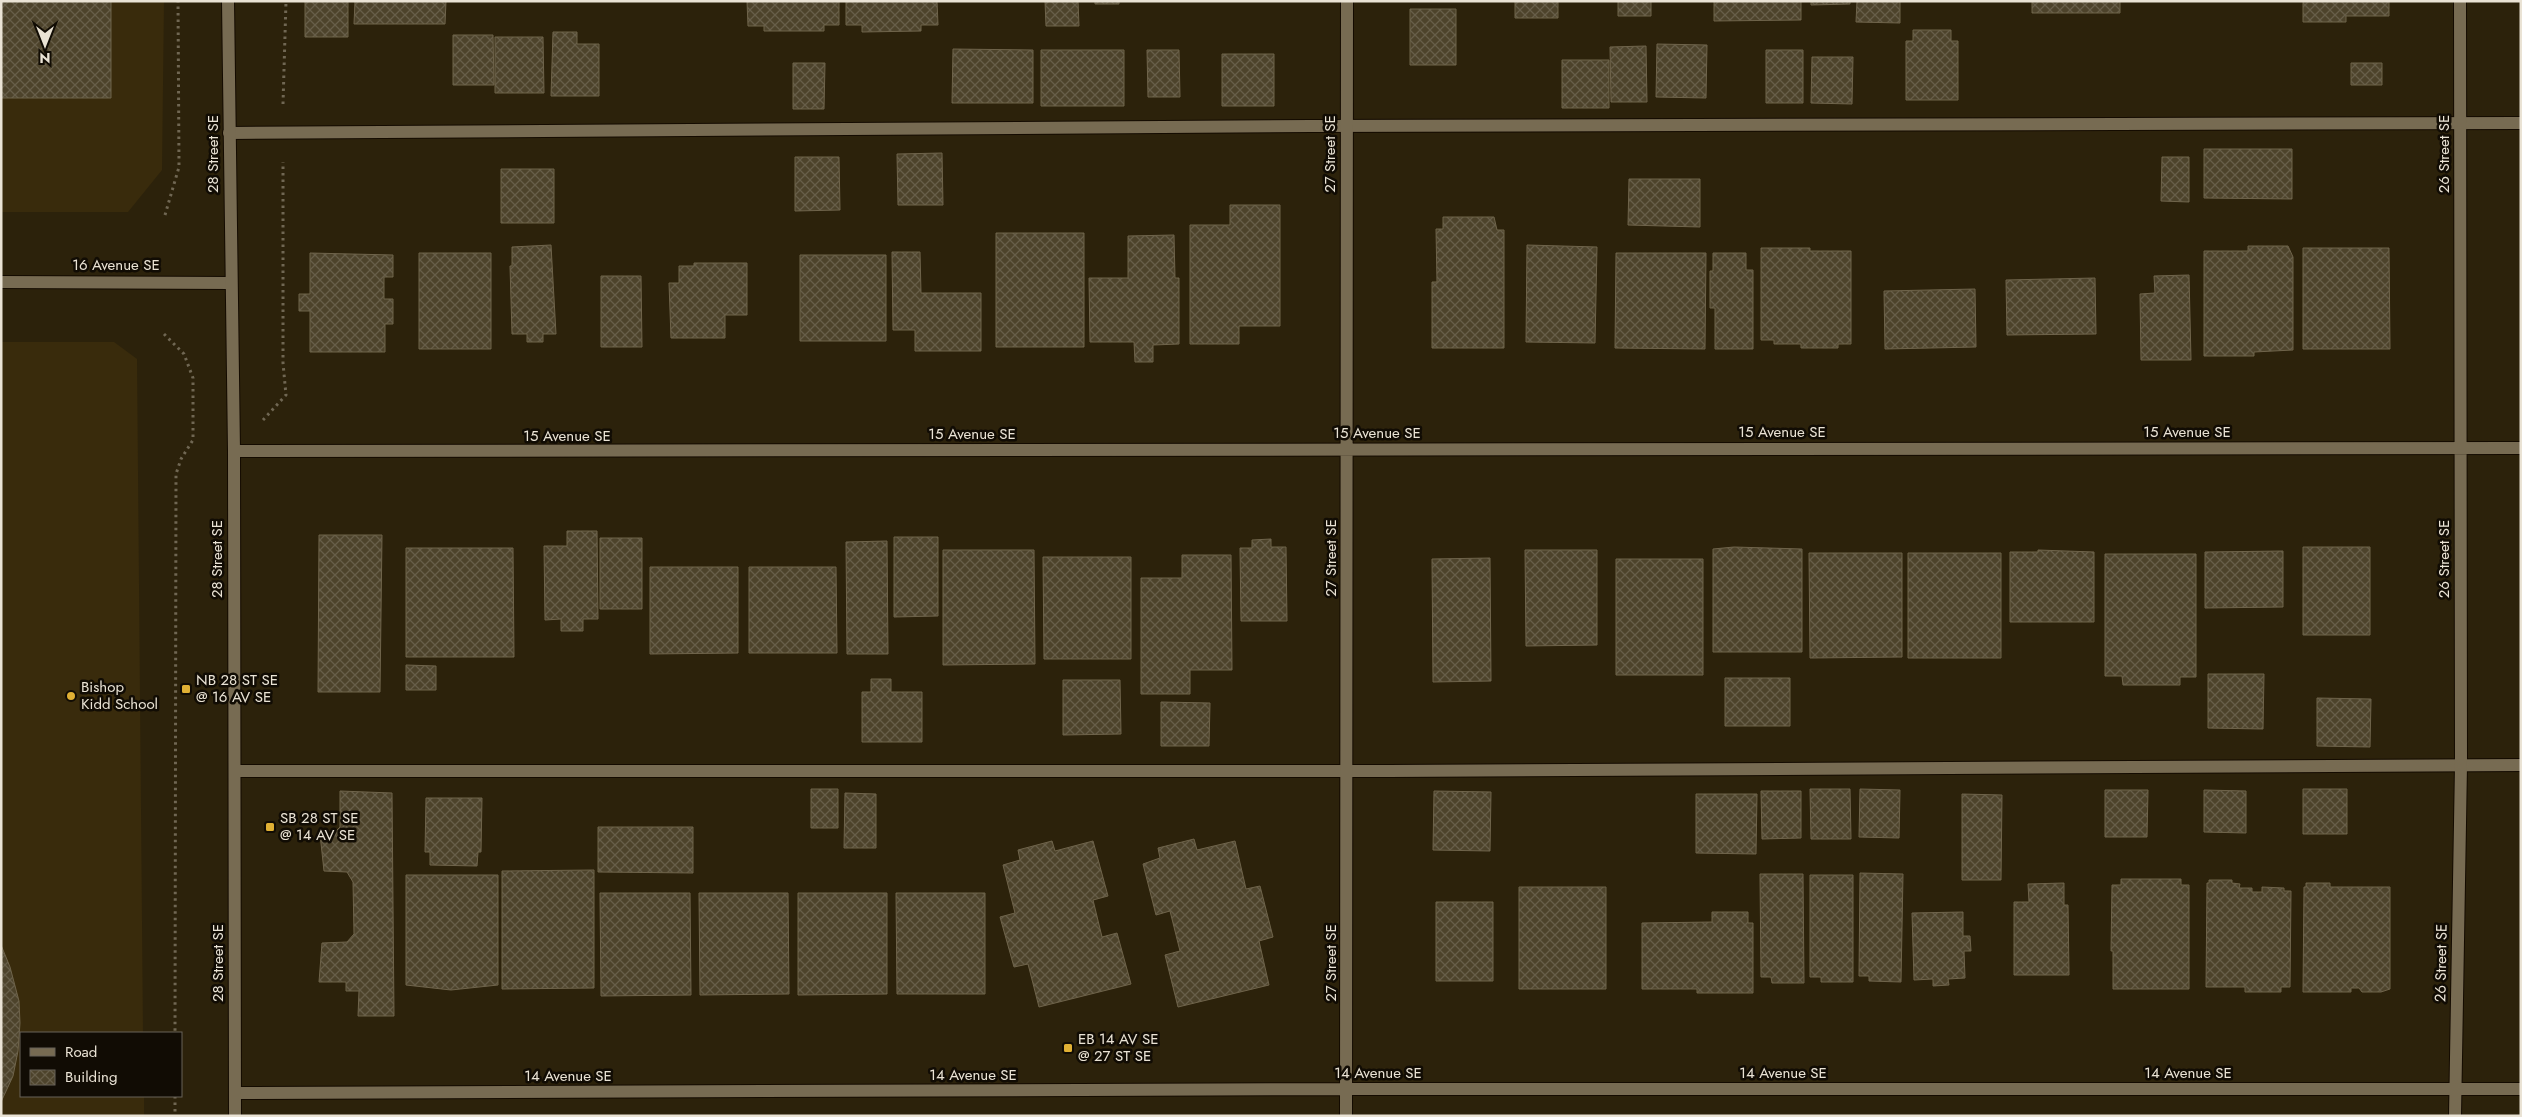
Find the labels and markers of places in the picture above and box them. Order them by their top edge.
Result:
place label: NB 28 ST SE @ 16 AV SE [196,669,278,708]
place label: Bishop Kidd School [81,676,158,715]
marker: NB 28 ST SE @ 16 AV SE [180,683,192,695]
marker: Bishop Kidd School [65,690,77,702]
place label: SB 28 ST SE @ 14 AV SE [280,807,358,846]
marker: SB 28 ST SE @ 14 AV SE [264,821,276,833]
place label: EB 14 AV SE @ 27 ST SE [1078,1028,1158,1067]
marker: EB 14 AV SE @ 27 ST SE [1062,1042,1074,1054]

